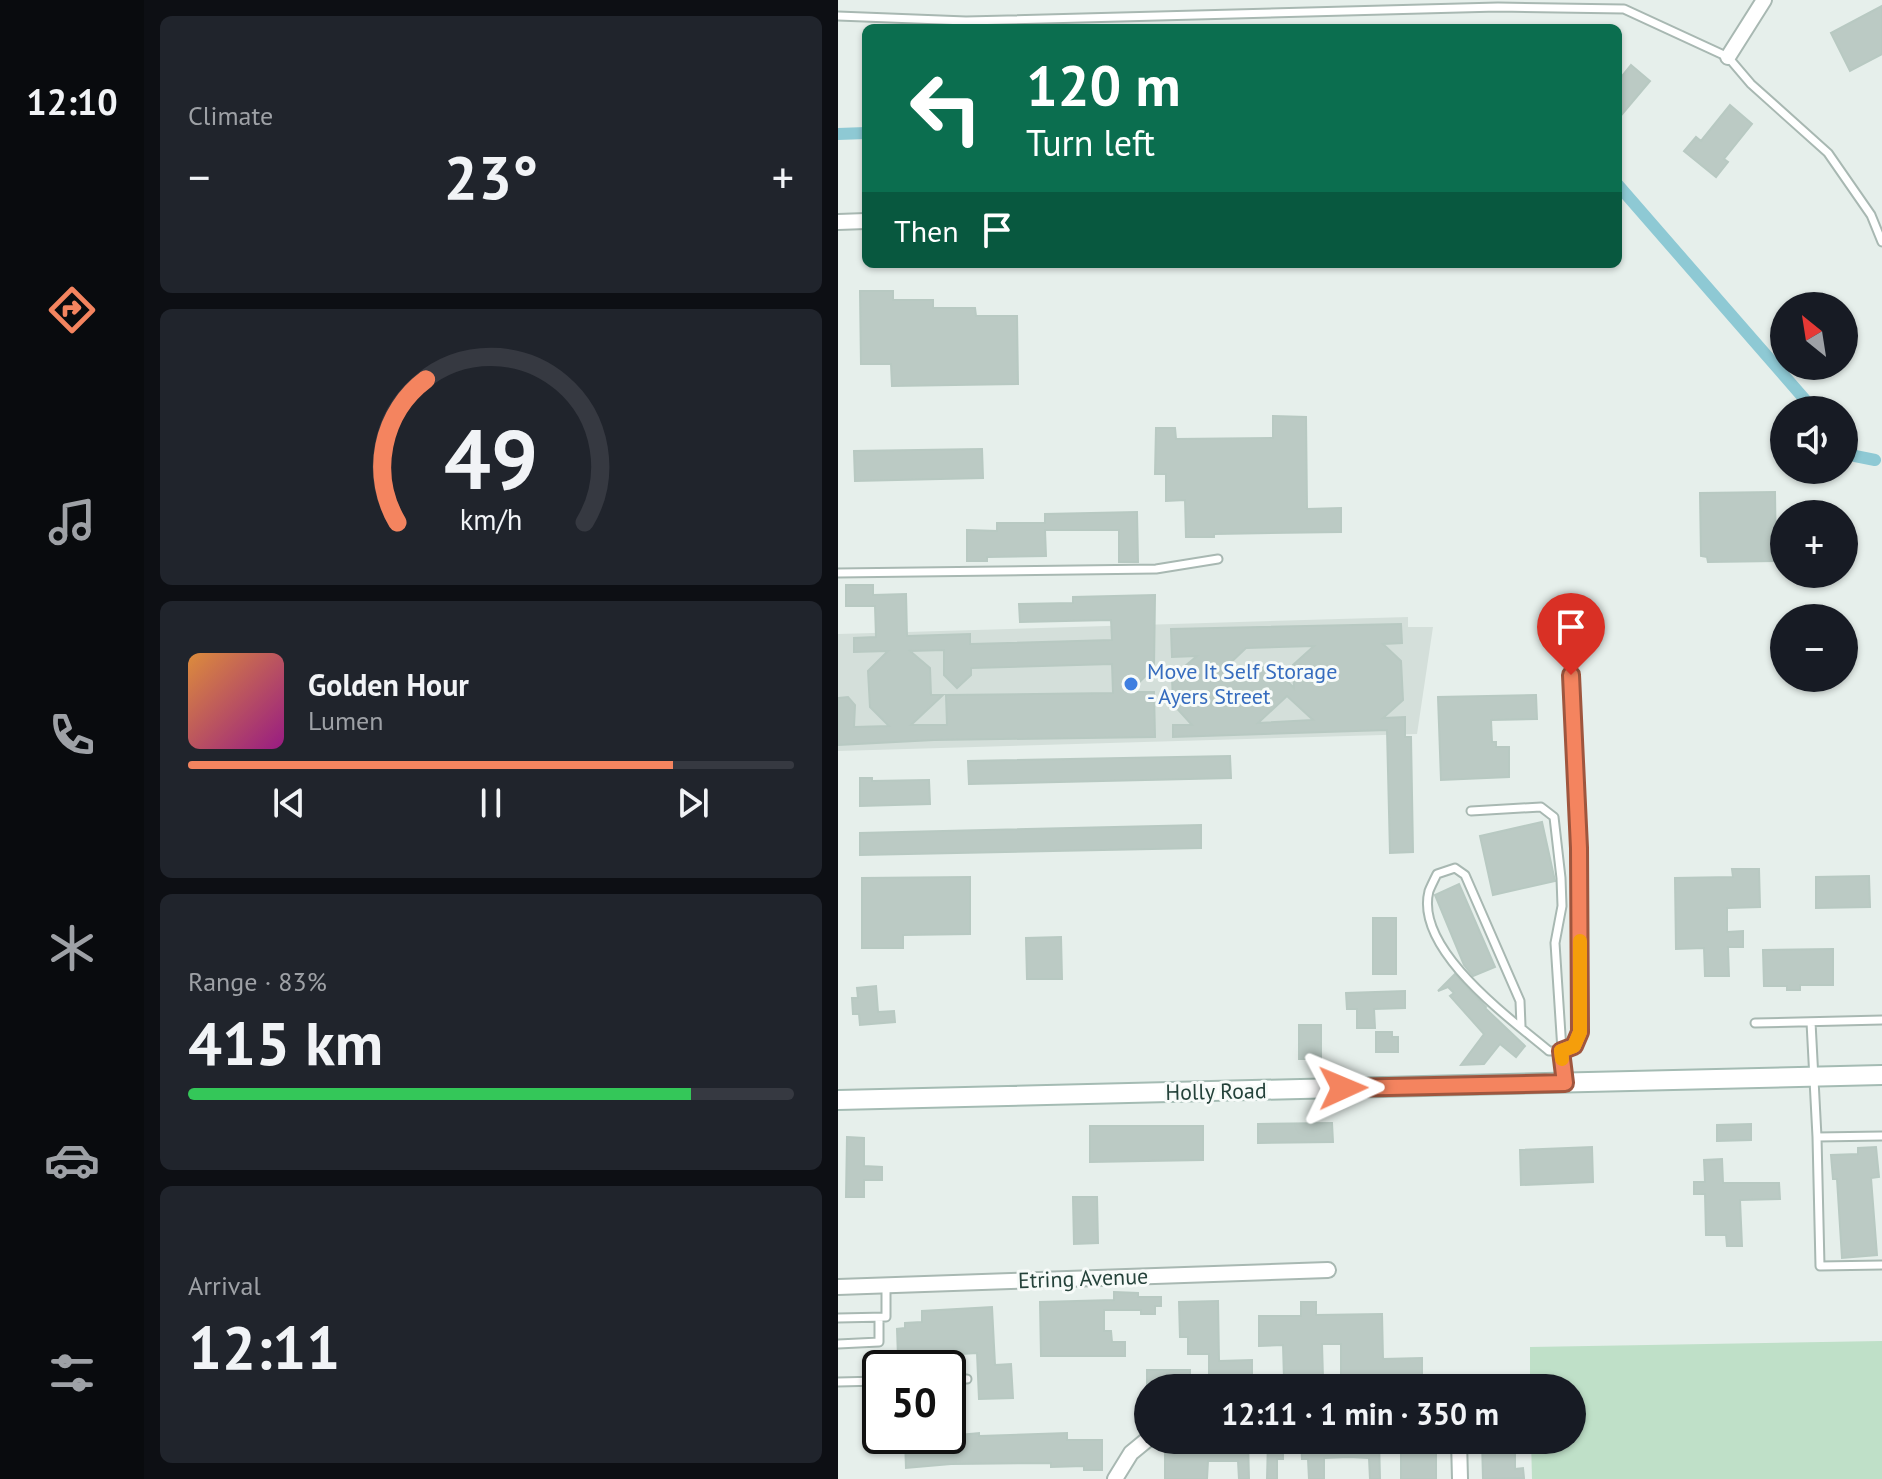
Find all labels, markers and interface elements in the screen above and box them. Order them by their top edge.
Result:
text: 120 m [1026,49,1181,121]
icon: left [894,56,998,160]
text: 12:10 [26,78,118,125]
text: Climate [188,99,273,132]
text: Turn left [1026,119,1155,166]
text: 23° [444,138,538,216]
text: − [188,148,210,205]
text: + [772,148,794,205]
icon: arrive [975,208,1019,252]
text: Then [894,211,959,250]
icon: directions [44,282,100,338]
north arrow [1770,292,1858,380]
map controls [1770,292,1858,692]
button: sound [1770,396,1858,484]
text: 49 [444,403,538,511]
icon: music [44,494,100,550]
button: + [1770,500,1858,588]
text: km/h [460,501,522,538]
pin [1537,593,1605,675]
button: − [1770,604,1858,692]
icon: arrive [1549,605,1593,649]
place label: Move It Self Storage - Ayers Street [1147,657,1337,710]
text: Golden Hour [308,665,469,704]
marker: Move It Self Storage - Ayers Street [1122,675,1140,693]
text: Lumen [308,704,383,737]
icon: phone [44,707,100,763]
icon: previous [267,781,311,825]
icon: pause [469,781,513,825]
icon: next [671,781,715,825]
icon: climate [44,920,100,976]
text: Range · 83% [188,965,327,998]
text: 415 km [188,1004,383,1082]
position arrow [1301,1046,1385,1130]
street label: Holly Road [1165,1076,1267,1106]
icon: car [44,1132,100,1188]
street label: Etring Avenue [1017,1262,1149,1294]
text: Arrival [188,1269,261,1302]
text: 12:11 [188,1308,340,1386]
icon: filters [44,1345,100,1401]
speed limit sign: 50 [862,1350,966,1454]
text: 12:11 · 1 min · 350 m [1221,1394,1499,1433]

